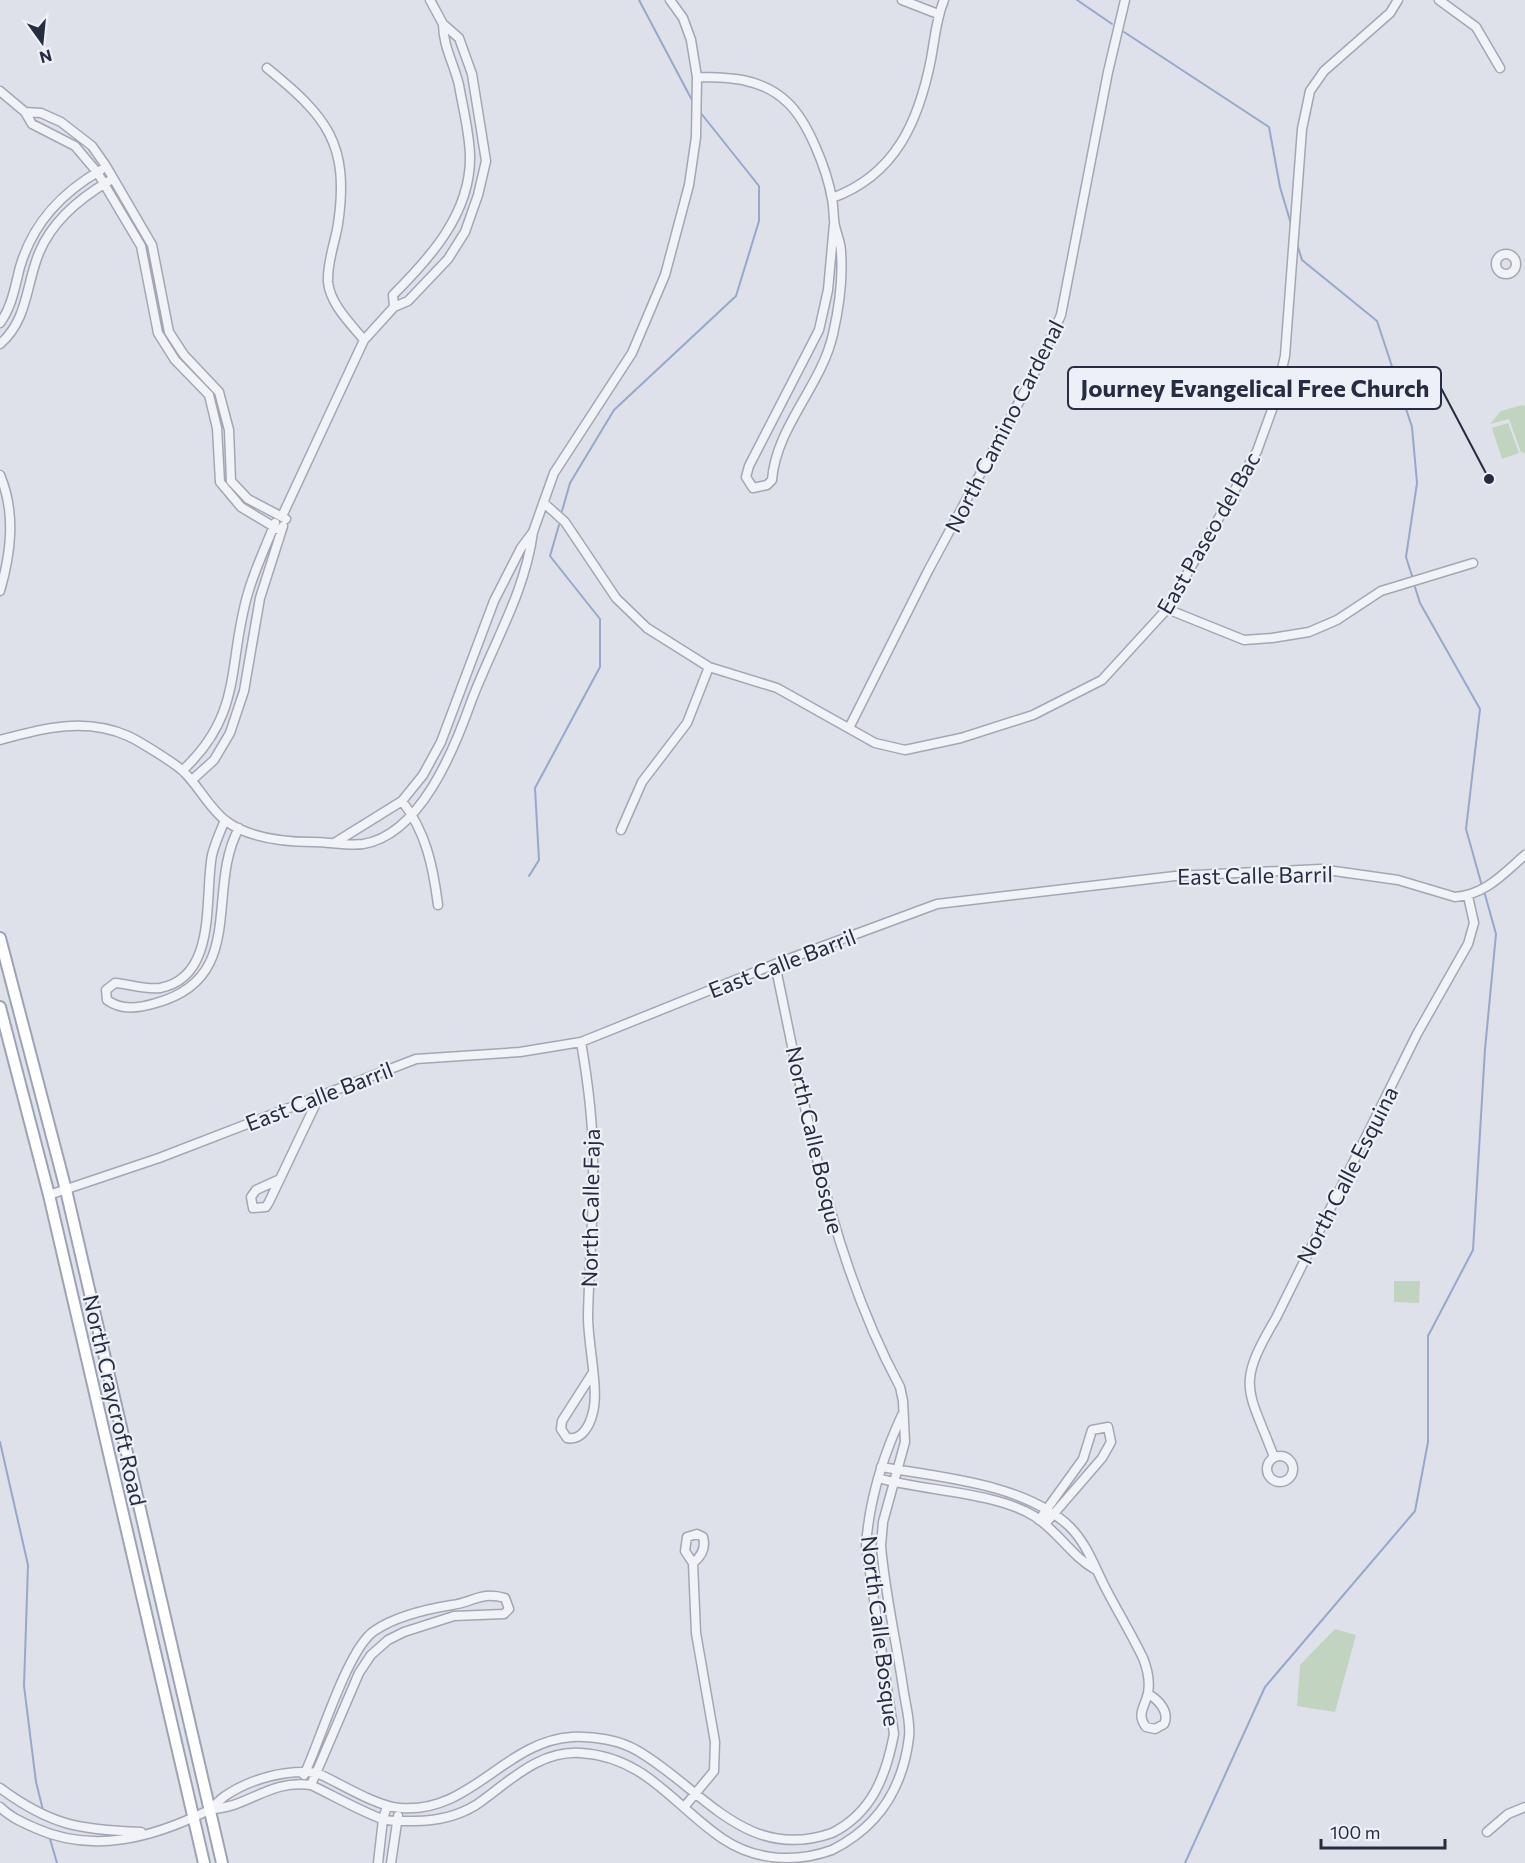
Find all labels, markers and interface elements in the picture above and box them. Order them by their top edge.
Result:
north arrow [12,12,72,72]
text: N [38,46,54,68]
street label: North Camino Cardenal [939,315,1069,537]
callout: Journey Evangelical Free Church [1068,367,1441,409]
text: Journey Evangelical Free Church [1081,373,1429,402]
street label: East Paseo del Bac [1151,447,1265,619]
street label: East Calle Barril [1177,860,1333,890]
street label: East Calle Barril [704,922,860,1004]
street label: North Calle Bosque [780,1044,850,1236]
street label: East Calle Barril [241,1055,397,1137]
street label: North Calle Esquina [1291,1082,1403,1268]
street label: North Calle Faja [575,1128,605,1288]
street label: North Craycroft Road [78,1292,152,1508]
street label: North Calle Bosque [856,1534,906,1728]
scale bar [1321,1812,1446,1850]
text: 100 m [1330,1821,1380,1843]

